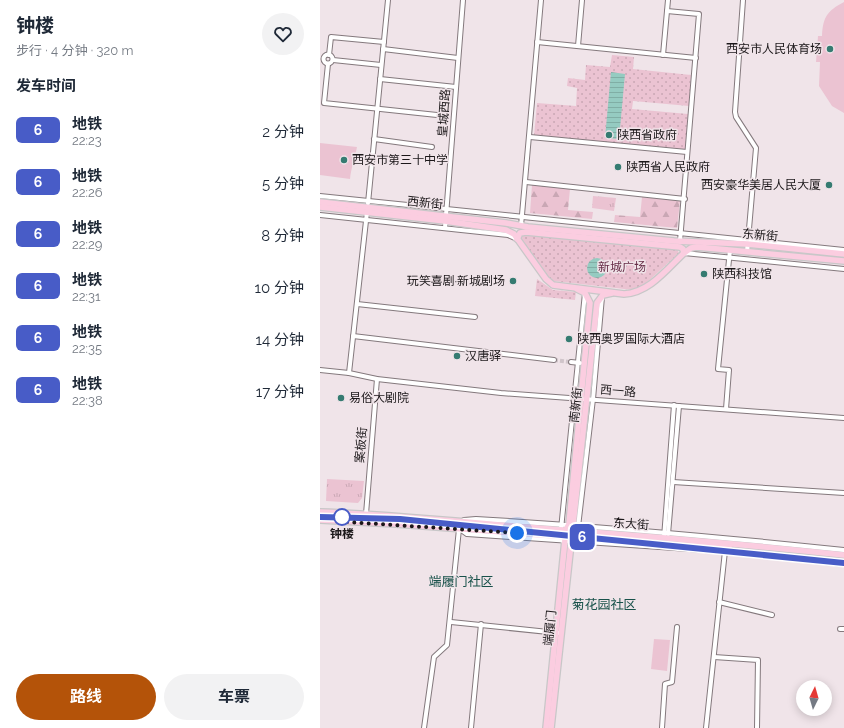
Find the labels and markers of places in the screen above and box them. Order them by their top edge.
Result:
place label: 西安市人民体育场 [726,42,822,56]
marker: 西安市人民体育场 [825,44,835,54]
place label: 陕西省政府 [617,128,677,142]
marker: 陕西省政府 [604,130,614,140]
place label: 西安市第三十中学 [352,153,448,167]
marker: 西安市第三十中学 [339,155,349,165]
place label: 陕西省人民政府 [626,160,710,174]
marker: 陕西省人民政府 [613,162,623,172]
place label: 西安豪华美居人民大厦 [701,178,821,192]
marker: 西安豪华美居人民大厦 [824,180,834,190]
place label: 陕西科技馆 [712,267,772,281]
marker: 陕西科技馆 [699,269,709,279]
place label: 玩笑喜剧·新城剧场 [407,274,505,288]
marker: 玩笑喜剧·新城剧场 [508,276,518,286]
place label: 陕西奥罗国际大酒店 [577,332,685,346]
marker: 陕西奥罗国际大酒店 [564,334,574,344]
place label: 汉唐驿 [465,349,501,363]
marker: 汉唐驿 [452,351,462,361]
place label: 易俗大剧院 [349,391,409,405]
marker: 易俗大剧院 [336,393,346,403]
marker: 钟楼 [333,508,351,526]
place label: 钟楼 [330,527,354,541]

